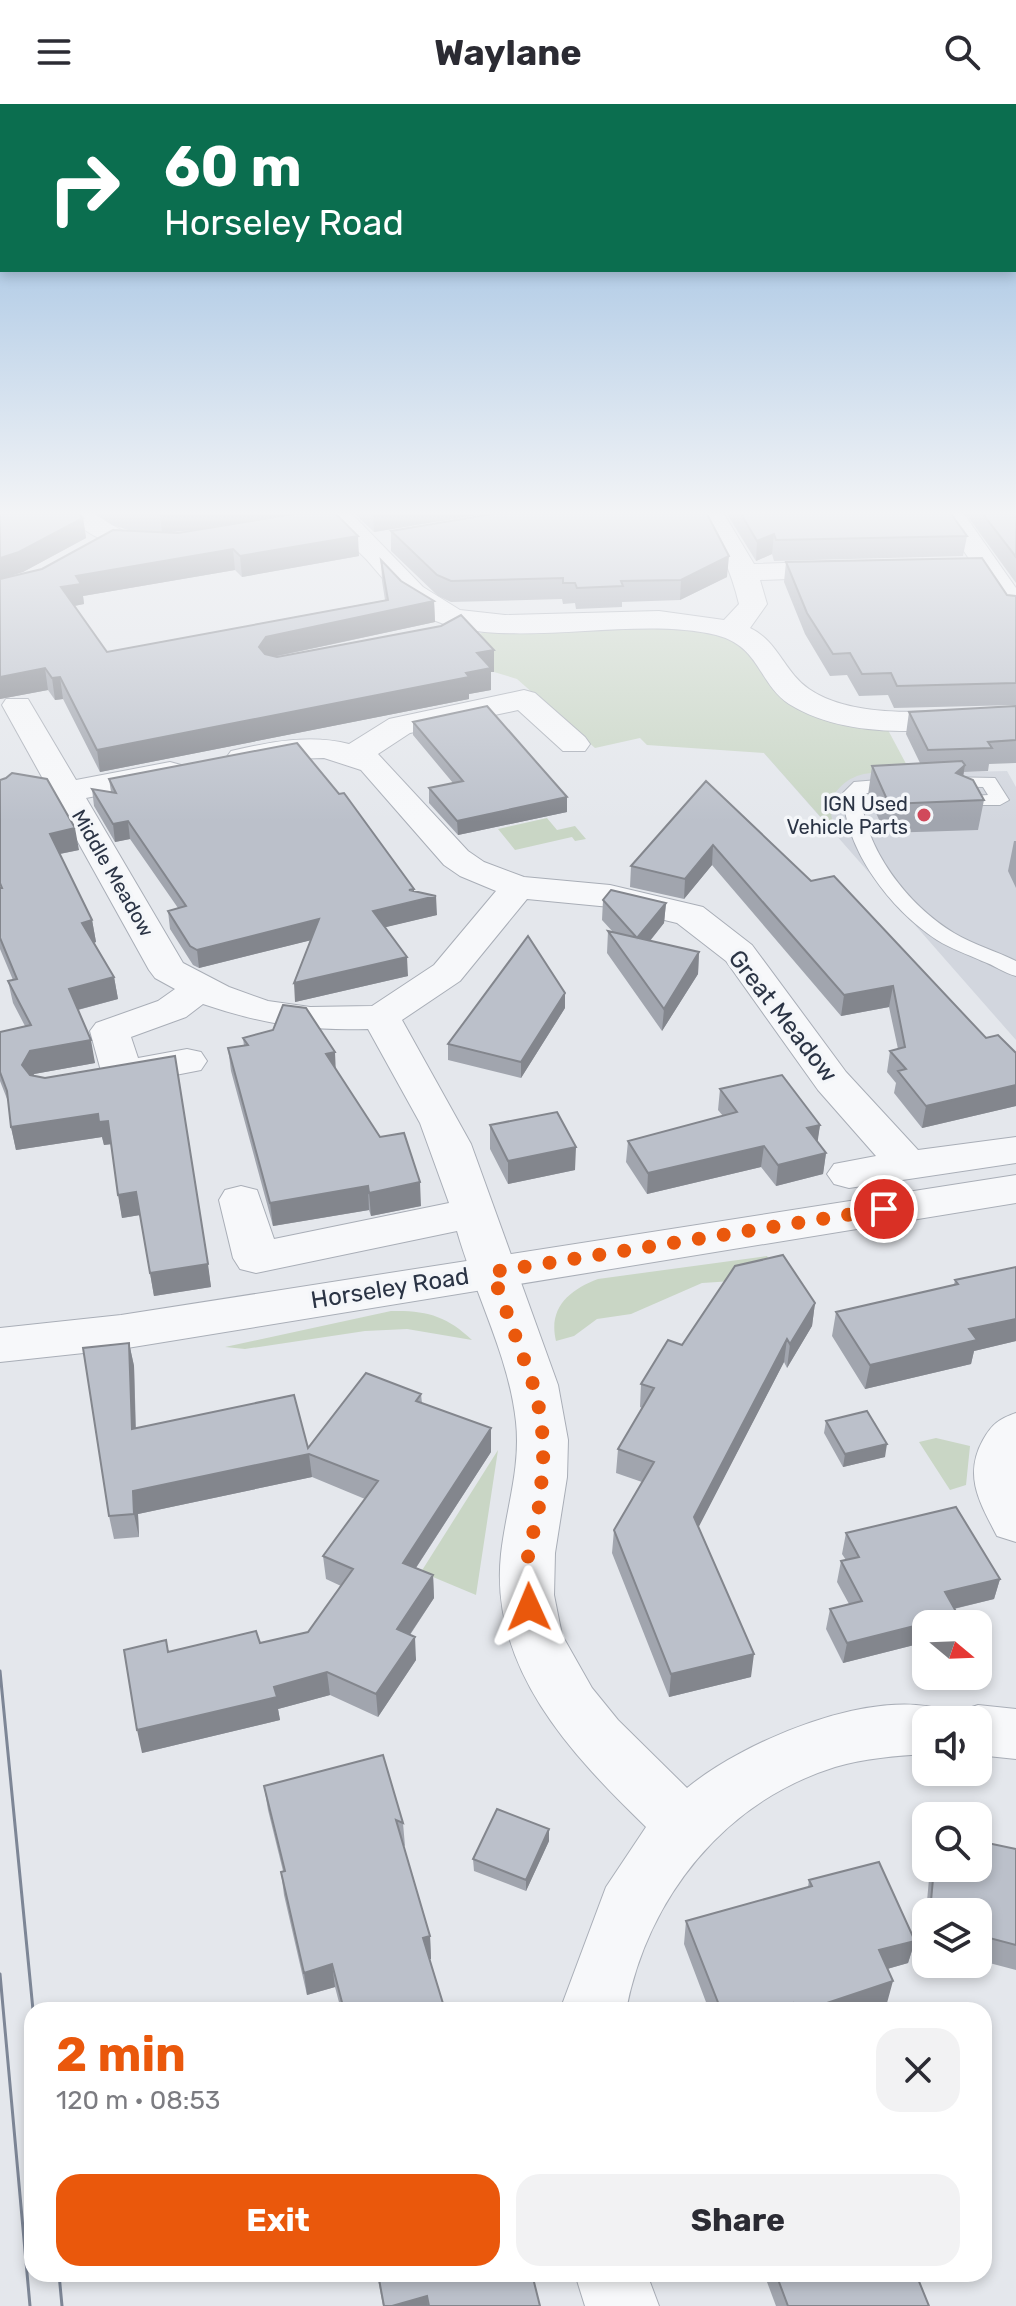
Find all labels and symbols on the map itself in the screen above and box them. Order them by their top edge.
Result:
place label: IGN Used Vehicle Parts [786,792,908,839]
street label: Middle Meadow [67,805,159,941]
marker: IGN Used Vehicle Parts [915,806,933,824]
street label: Great Meadow [723,944,843,1088]
pin [850,1175,918,1243]
street label: Horseley Road [309,1262,471,1314]
position arrow [487,1565,571,1649]
north arrow [912,1610,992,1690]

